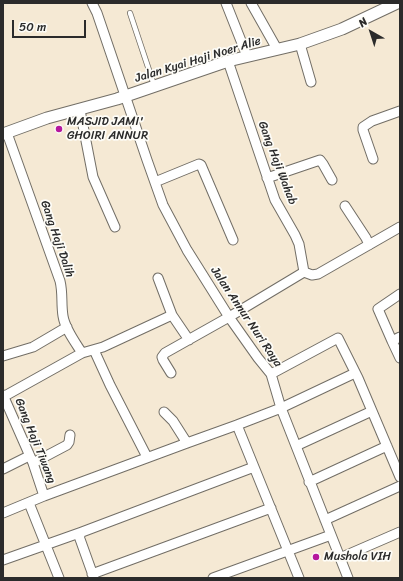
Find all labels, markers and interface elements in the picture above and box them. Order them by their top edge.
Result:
scale bar [14,12,88,38]
north arrow [351,12,391,52]
text: N [354,13,372,32]
text: 50 m [19,16,46,38]
street label: Jalan Kyai Haji Noer Alie [133,34,263,86]
place label: MASJID JAMI' GHOIRI ANNUR [67,115,148,143]
street label: Gang Haji Wahab [255,119,299,207]
marker: MASJID JAMI' GHOIRI ANNUR [54,124,64,134]
street label: Gang Haji Dalih [37,199,77,279]
street label: Jalan Annur Nuri Raya [207,264,285,370]
street label: Gang Haji Tiwang [11,396,59,486]
place label: Mushola VIH [324,550,391,564]
marker: Mushola VIH [311,552,321,562]

